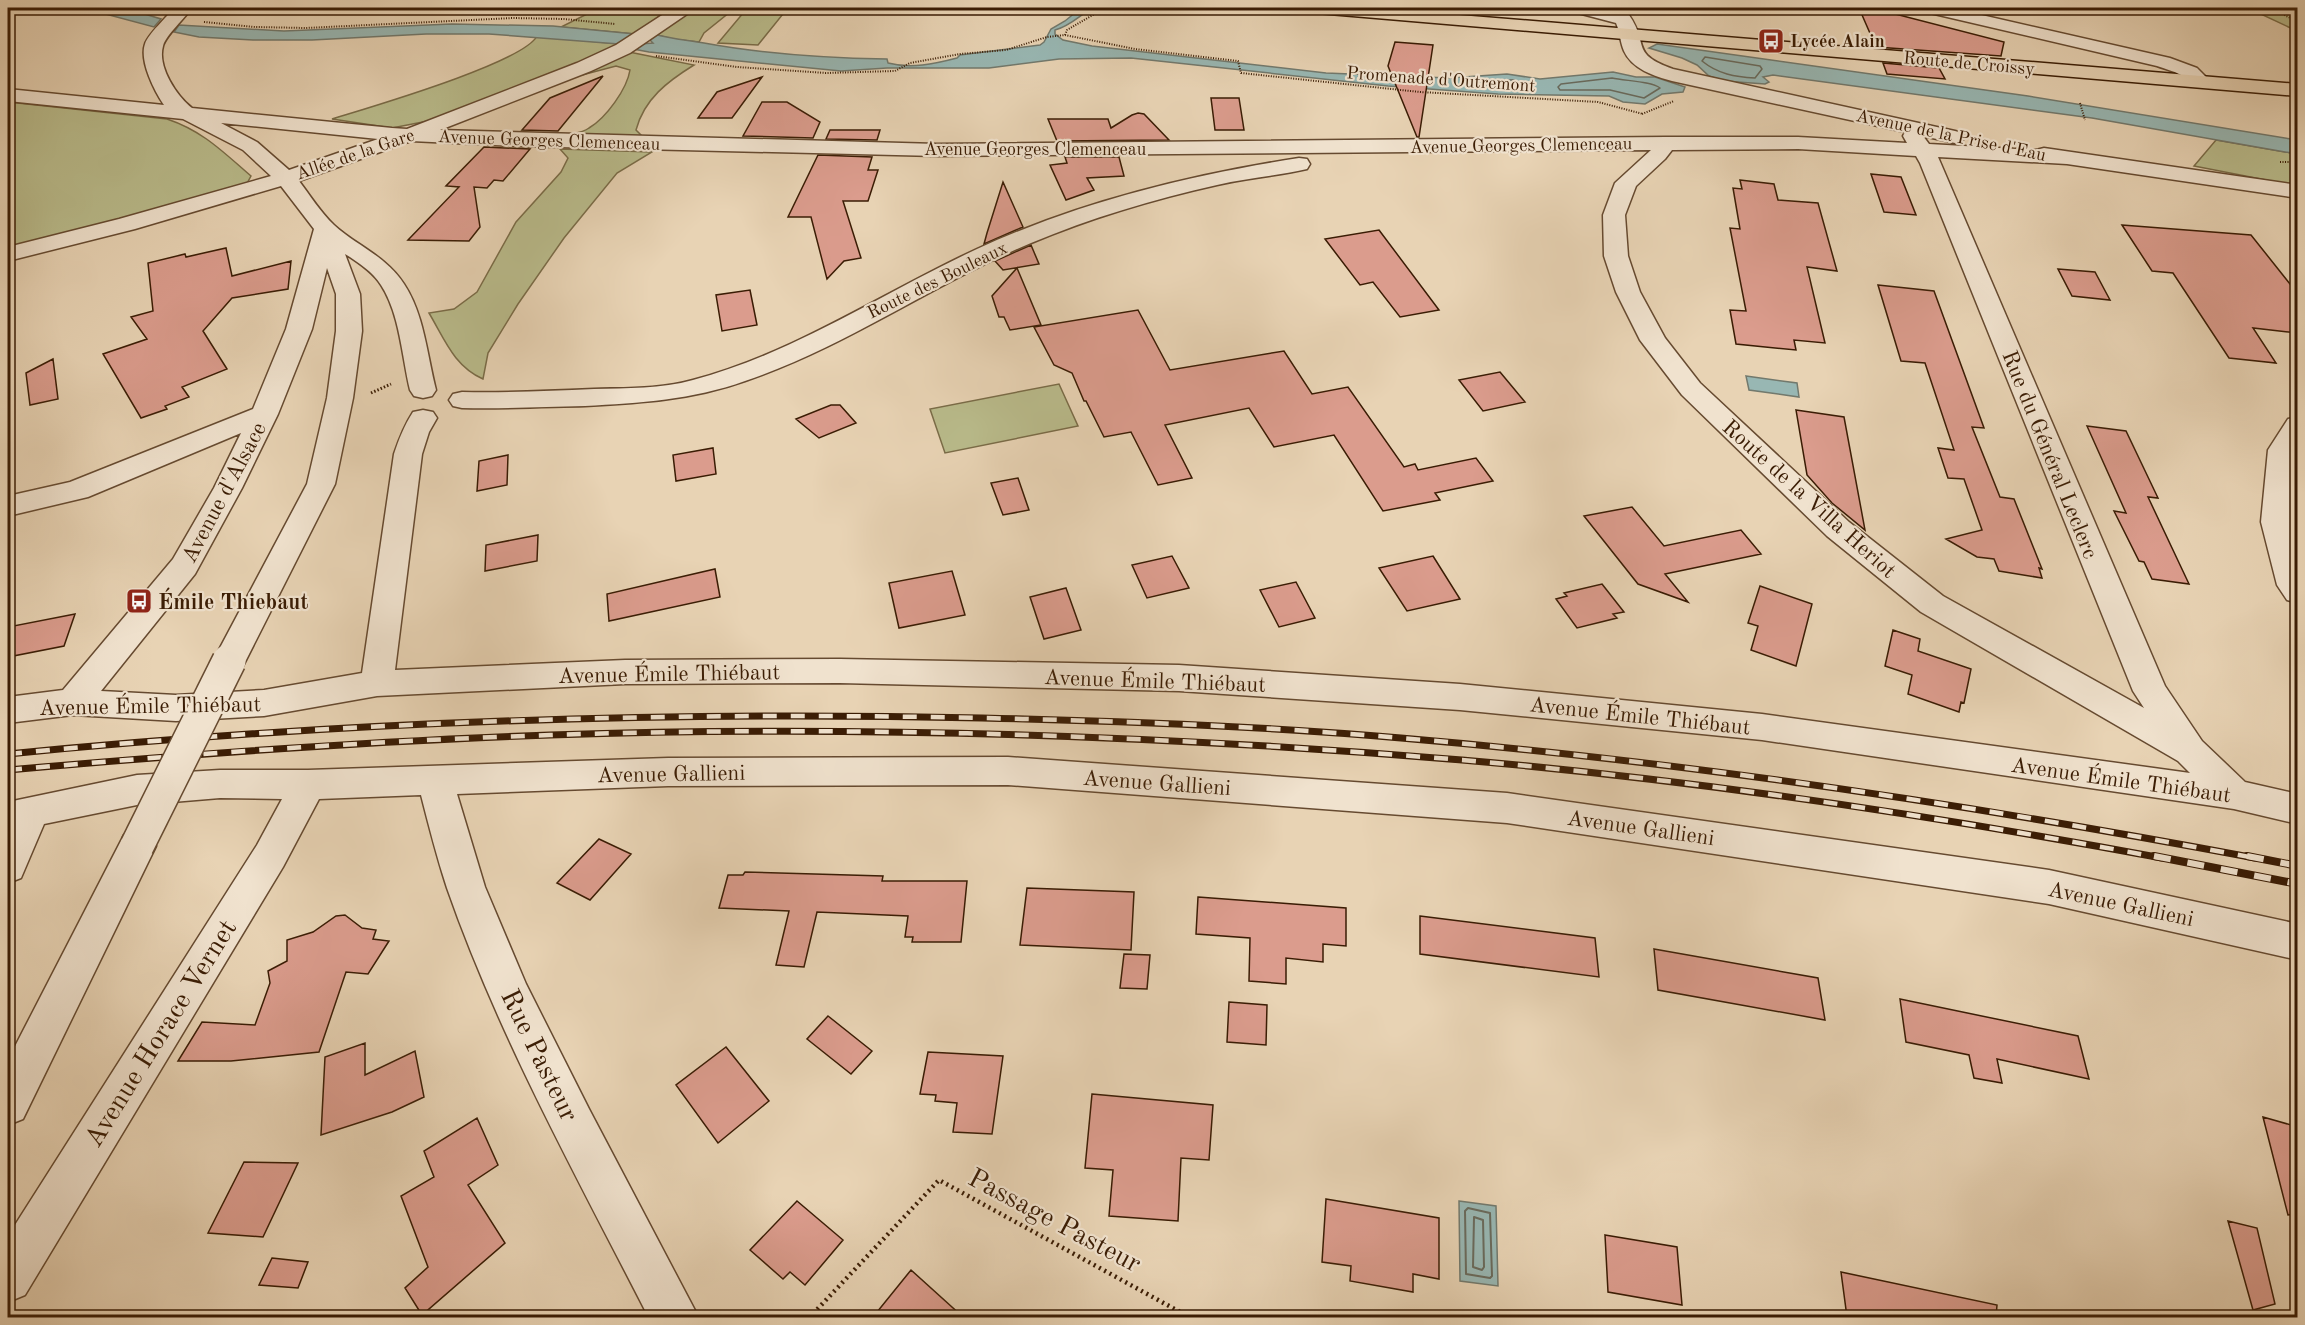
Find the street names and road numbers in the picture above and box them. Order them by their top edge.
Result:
street label: Route de Croissy [1902,49,2036,79]
street label: Promenade d'Outremont [1346,64,1536,96]
street label: Avenue de la Prise d'Eau [1854,107,2048,165]
street label: Allée de la Gare [294,126,417,184]
street label: Avenue Georges Clemenceau [437,128,661,154]
street label: Avenue Georges Clemenceau [1410,135,1633,157]
street label: Avenue Georges Clemenceau [924,141,1147,159]
street label: Route des Bouleaux [864,239,1010,323]
street label: Rue du Général Leclerc [1997,348,2101,562]
street label: Route de la Villa Heriot [1718,416,1900,583]
street label: Avenue d'Alsace [179,419,271,567]
street label: Avenue Émile Thiébaut [558,659,780,688]
street label: Avenue Émile Thiébaut [1044,664,1266,697]
street label: Avenue Émile Thiébaut [39,691,261,720]
street label: Avenue Émile Thiébaut [1528,691,1752,740]
street label: Avenue Émile Thiébaut [2009,752,2233,807]
street label: Avenue Gallieni [597,763,746,787]
street label: Avenue Gallieni [1082,768,1232,800]
street label: Avenue Gallieni [1566,808,1716,850]
street label: Avenue Gallieni [2046,879,2196,931]
street label: Avenue Horace Vernet [80,915,242,1152]
street label: Rue Pasteur [495,985,582,1126]
street label: Passage Pasteur [963,1164,1145,1278]

